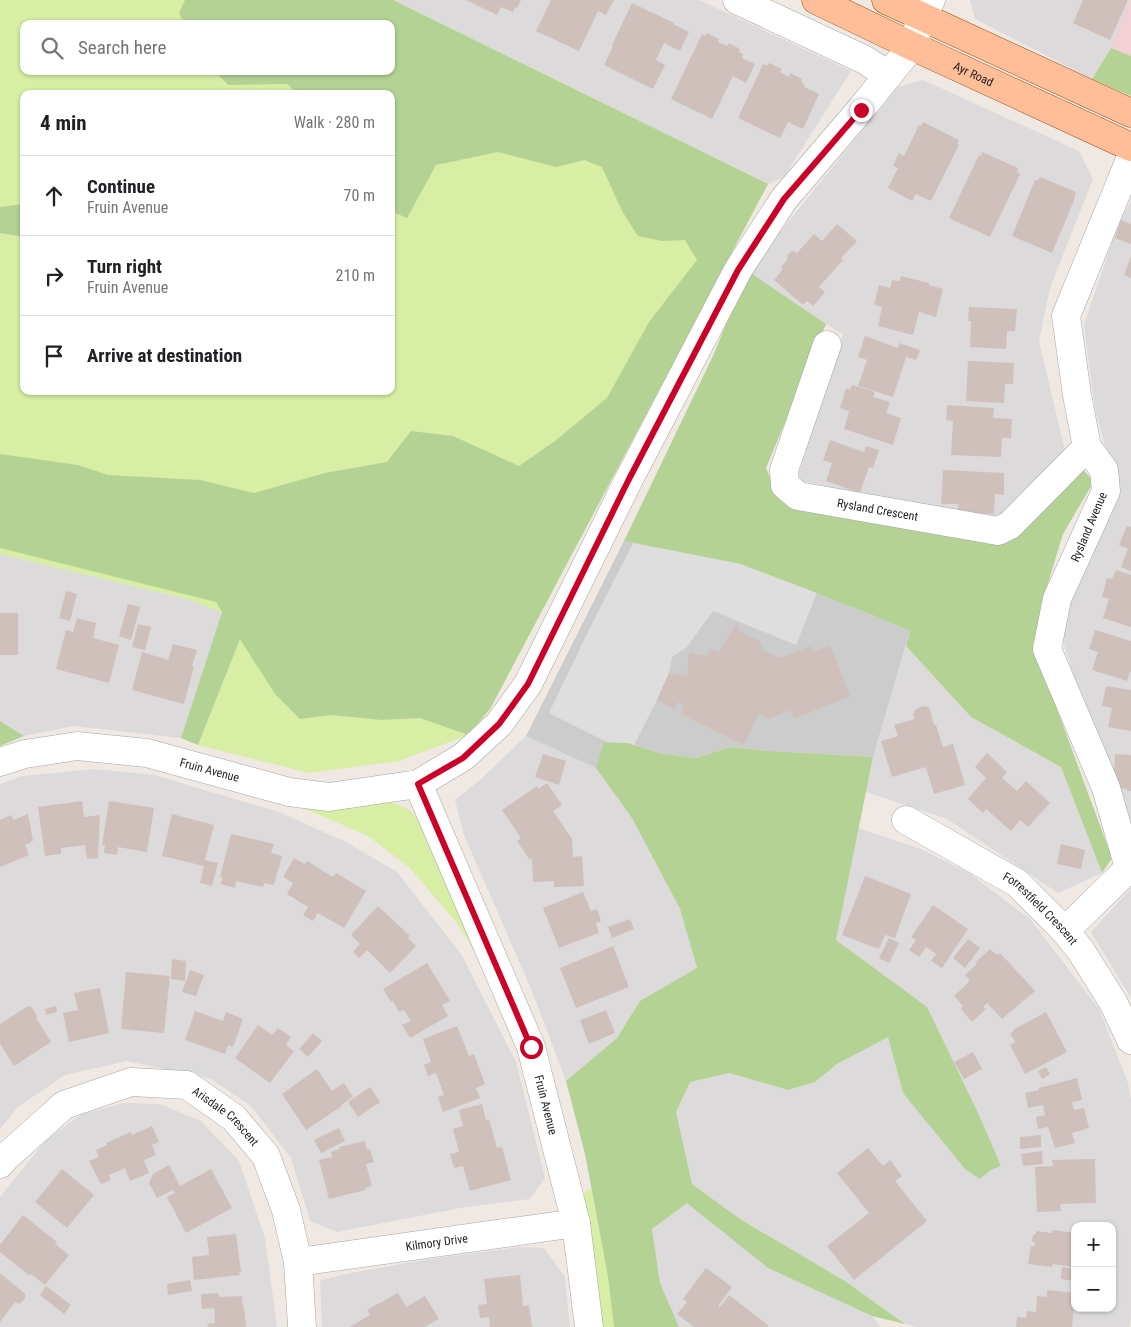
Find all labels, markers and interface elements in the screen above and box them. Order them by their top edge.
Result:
search box [20,20,395,75]
icon: search [38,34,66,62]
text: Search here [78,36,166,59]
street label: Ayr Road [951,59,995,89]
route end [850,99,873,122]
text: 4 min [40,111,87,135]
text: Walk · 280 m [294,113,375,132]
text: Continue [87,175,155,198]
icon: ahead [40,182,68,210]
text: 70 m [343,186,375,205]
text: Fruin Avenue [87,198,168,217]
text: Turn right [87,255,162,278]
icon: right [40,262,68,290]
text: 210 m [336,266,375,285]
text: Fruin Avenue [87,278,168,297]
icon: arrive [40,342,68,370]
text: Arrive at destination [87,344,242,367]
street label: Rysland Avenue [1068,490,1110,564]
street label: Rysland Crescent [836,496,920,524]
street label: Fruin Avenue [178,755,241,785]
street label: Forrestfield Crescent [1001,870,1081,948]
route start [520,1036,543,1059]
street label: Fruin Avenue [531,1074,560,1137]
street label: Arisdale Crescent [190,1084,262,1149]
map controls [1071,1222,1116,1312]
button: + [1071,1222,1116,1267]
street label: Kilmory Drive [405,1231,469,1254]
button: − [1071,1267,1116,1312]

